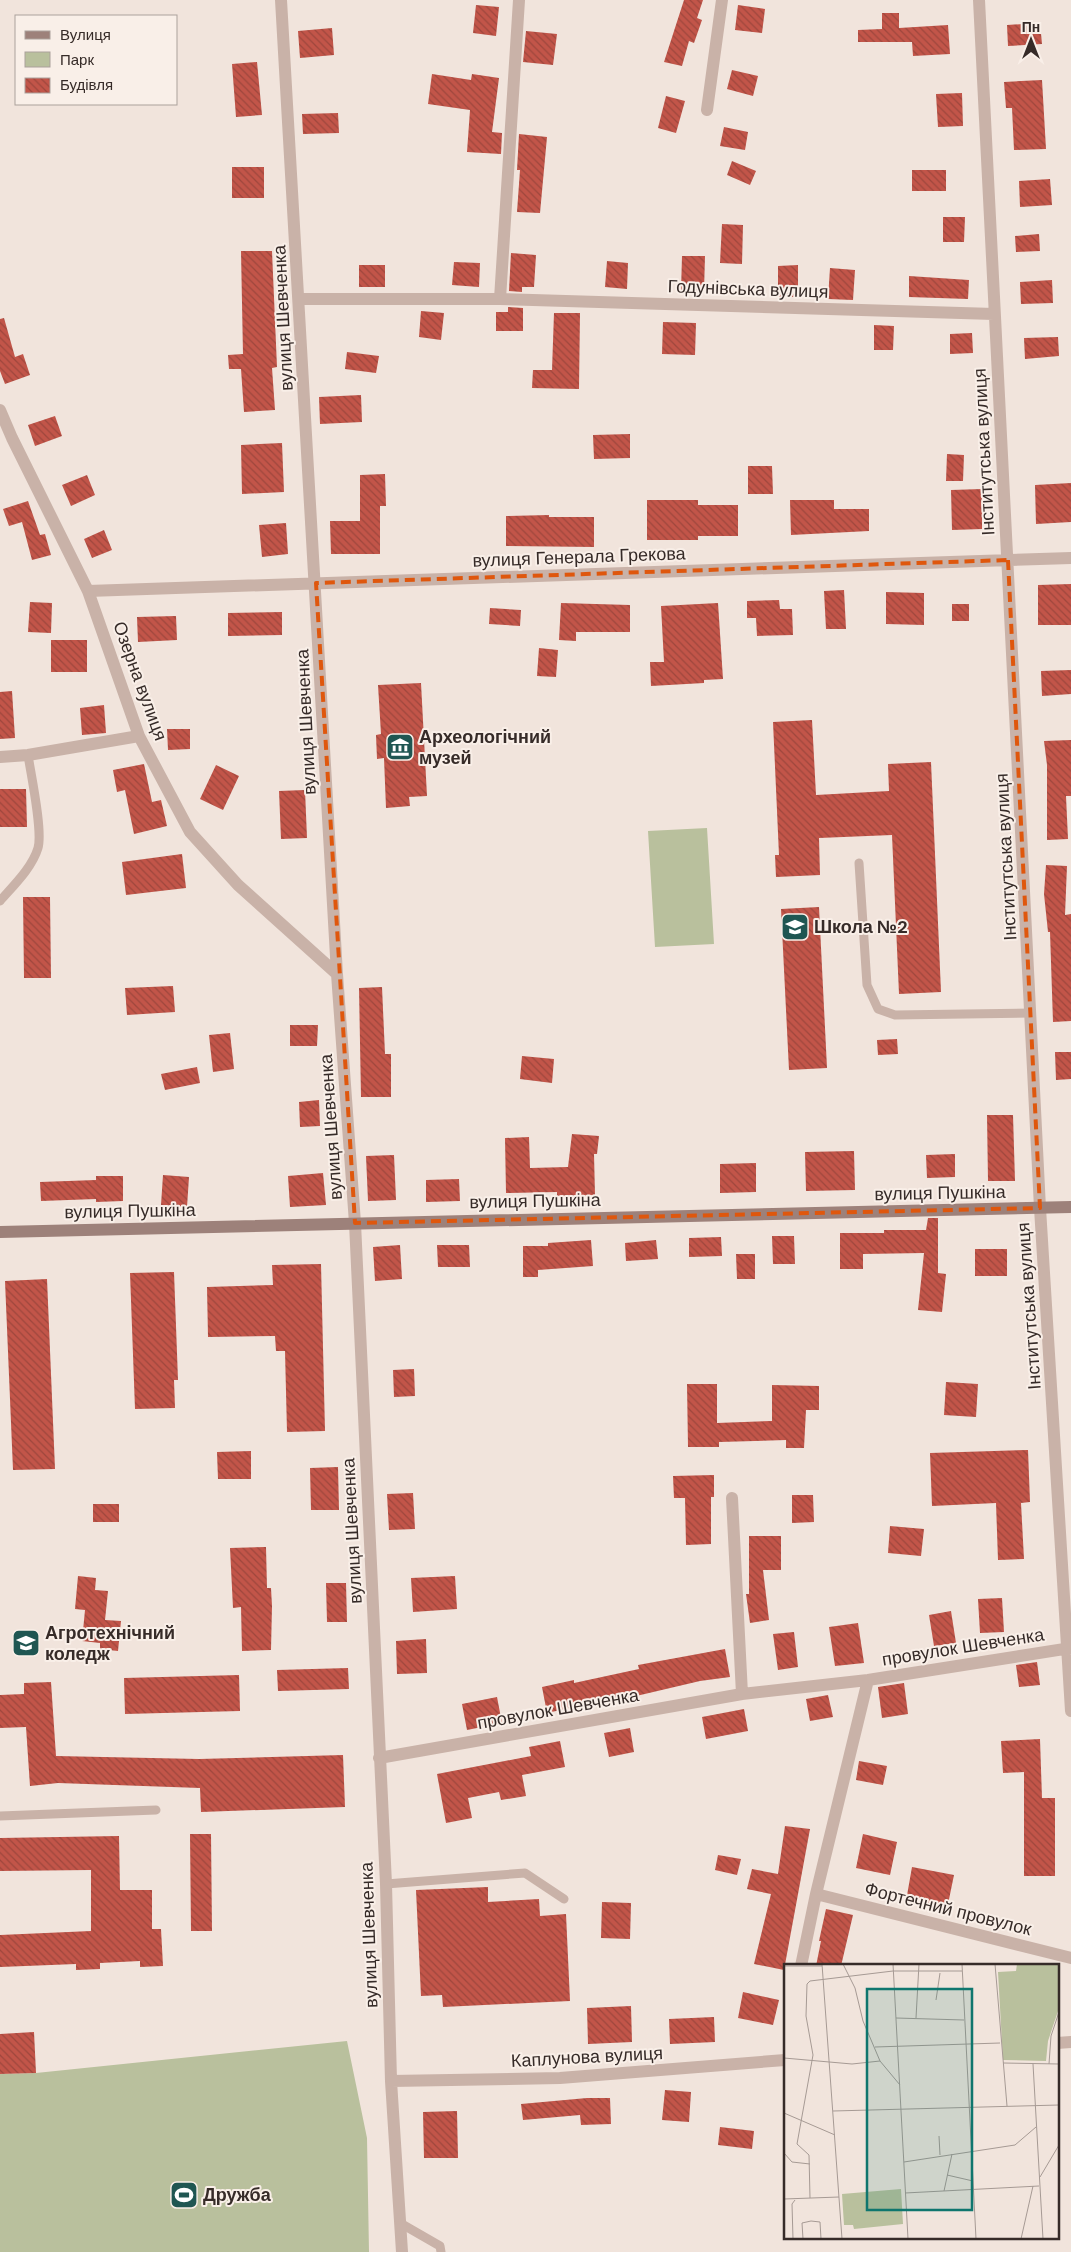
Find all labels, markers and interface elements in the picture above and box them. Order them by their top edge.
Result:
legend [15,15,178,105]
north arrow [1006,15,1056,65]
text: Пн [1022,18,1040,36]
text: Вулиця [60,25,111,45]
text: Парк [60,50,94,70]
text: Будівля [60,75,113,95]
street label: вулиця Шевченка [267,243,299,392]
street label: Годунівська вулиця [667,274,829,304]
street label: Інститутська вулиця [968,368,1000,536]
street label: вулиця Генерала Грекова [472,541,687,573]
street label: Озерна вулиця [107,618,173,744]
street label: вулиця Шевченка [290,647,322,796]
place label: Археологічний музей [419,725,551,770]
museum icon: Археологічний музей [385,732,415,762]
street label: Інститутська вулиця [990,773,1022,941]
school or university icon: Школа №2 [780,912,810,942]
place label: Школа №2 [814,915,908,939]
street label: вулиця Шевченка [314,1052,348,1201]
street label: вулиця Пушкіна [874,1180,1007,1206]
street label: вулиця Пушкіна [469,1188,602,1214]
street label: вулиця Пушкіна [64,1198,197,1224]
street label: Інститутська вулиця [1011,1222,1047,1390]
street label: вулиця Шевченка [336,1456,368,1605]
place label: Агротехнічний коледж [45,1621,175,1666]
street label: провулок Шевченка [880,1622,1047,1672]
school or university icon: Агротехнічний коледж [11,1628,41,1658]
street label: провулок Шевченка [475,1683,642,1735]
street label: вулиця Шевченка [354,1861,384,2008]
street label: Фортечний провулок [862,1877,1034,1941]
inset map [784,1964,1058,2240]
street label: Каплунова вулиця [510,2041,664,2073]
sports icon: Дружба [169,2180,199,2210]
place label: Дружба [203,2183,272,2207]

